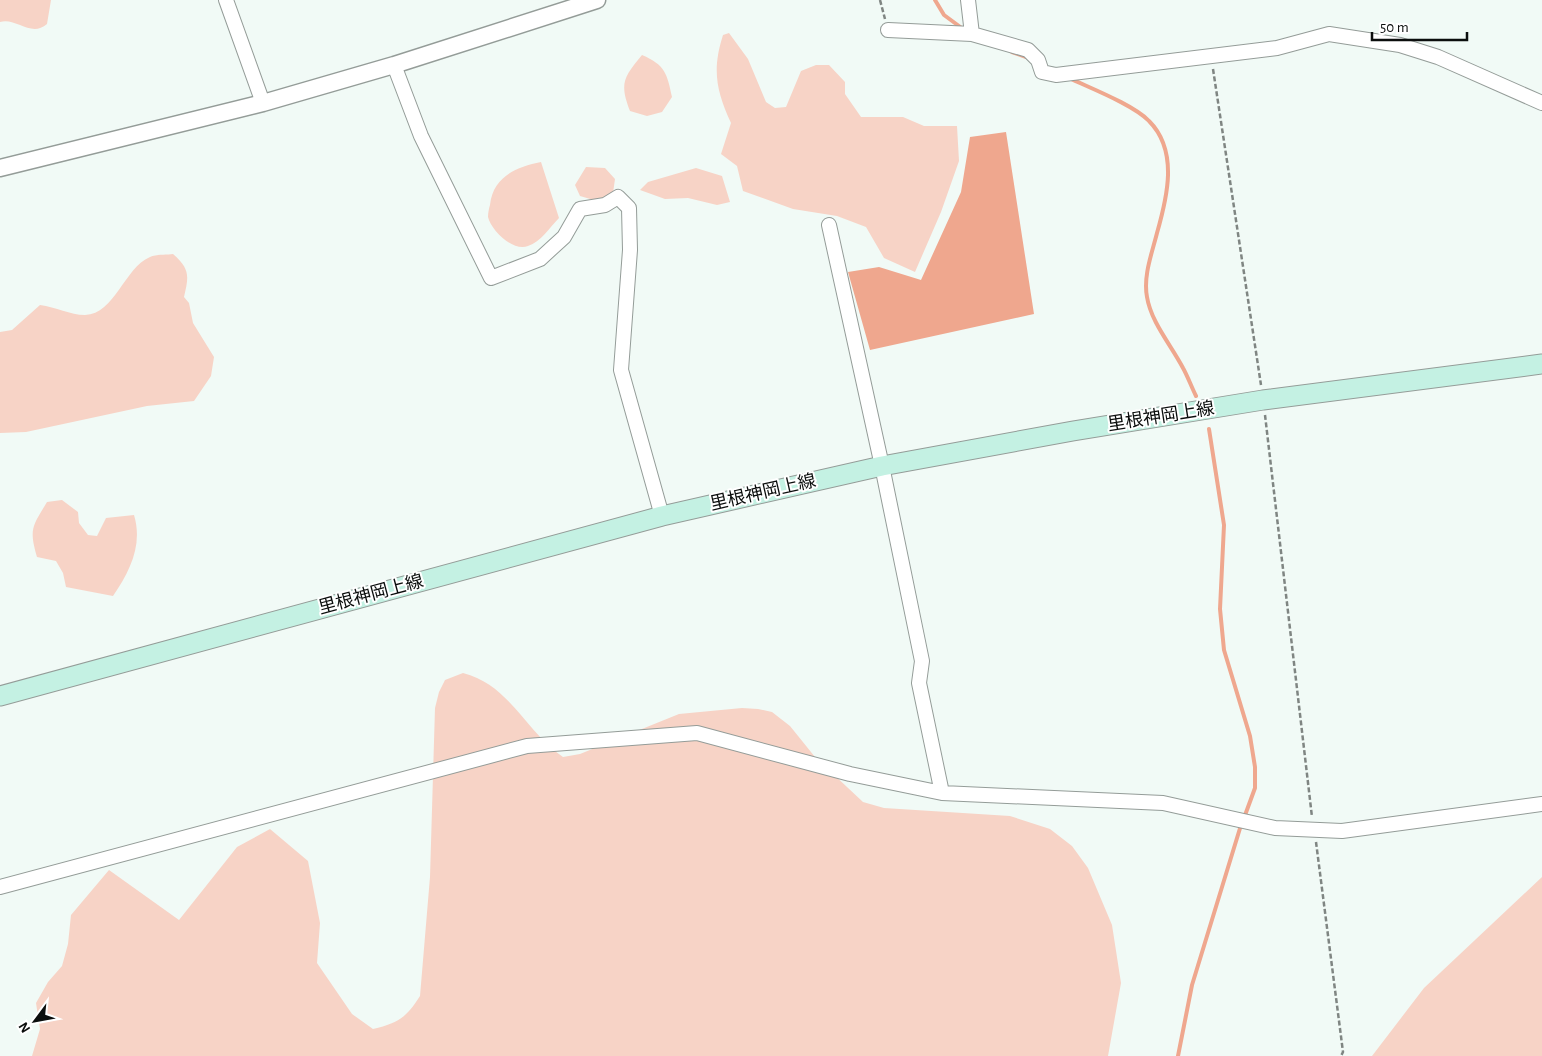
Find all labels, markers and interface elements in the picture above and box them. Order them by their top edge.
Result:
scale bar [1372,10,1467,42]
text: 50 m [1380,20,1409,35]
street label: 里根神岡上線 [1106,398,1216,434]
street label: 里根神岡上線 [708,470,818,514]
street label: 里根神岡上線 [316,570,425,618]
north arrow [10,996,60,1046]
text: N [16,1020,33,1035]

